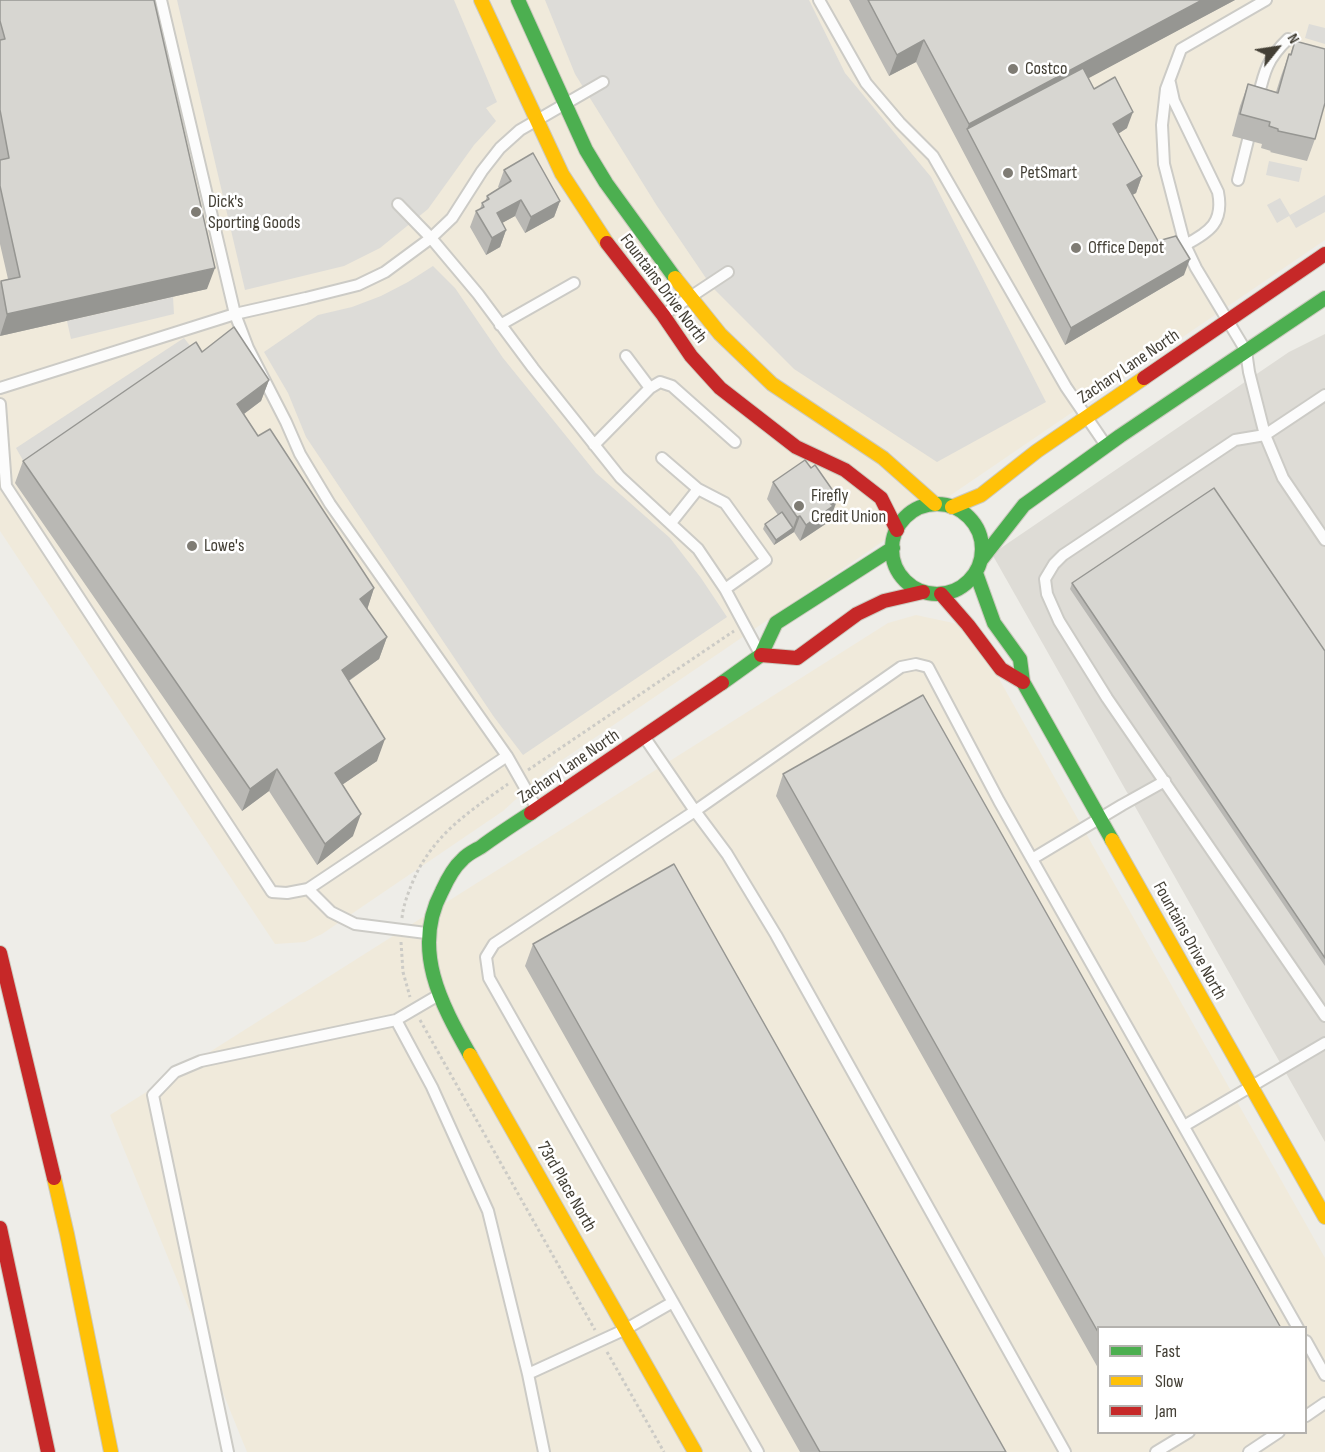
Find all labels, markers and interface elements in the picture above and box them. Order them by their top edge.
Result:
north arrow [1247,18,1307,78]
text: N [1283,30,1303,47]
place label: Costco [1025,58,1067,80]
marker: Costco [1006,62,1020,76]
place label: PetSmart [1020,162,1077,184]
marker: PetSmart [1001,166,1015,180]
place label: Dick's Sporting Goods [208,191,301,234]
marker: Dick's Sporting Goods [189,205,203,219]
street label: Fountains Drive North [615,230,711,348]
place label: Office Depot [1088,237,1164,259]
marker: Office Depot [1069,241,1083,255]
street label: Zachary Lane North [1074,325,1184,409]
place label: Firefly Credit Union [811,485,886,528]
marker: Firefly Credit Union [792,499,806,513]
place label: Lowe's [204,535,244,557]
marker: Lowe's [185,539,199,553]
street label: Zachary Lane North [514,725,624,809]
street label: Fountains Drive North [1148,878,1230,1004]
street label: 73rd Place North [532,1138,600,1236]
legend [1097,1326,1307,1434]
text: Fast [1155,1341,1180,1362]
text: Slow [1155,1371,1184,1392]
text: Jam [1155,1401,1177,1422]

